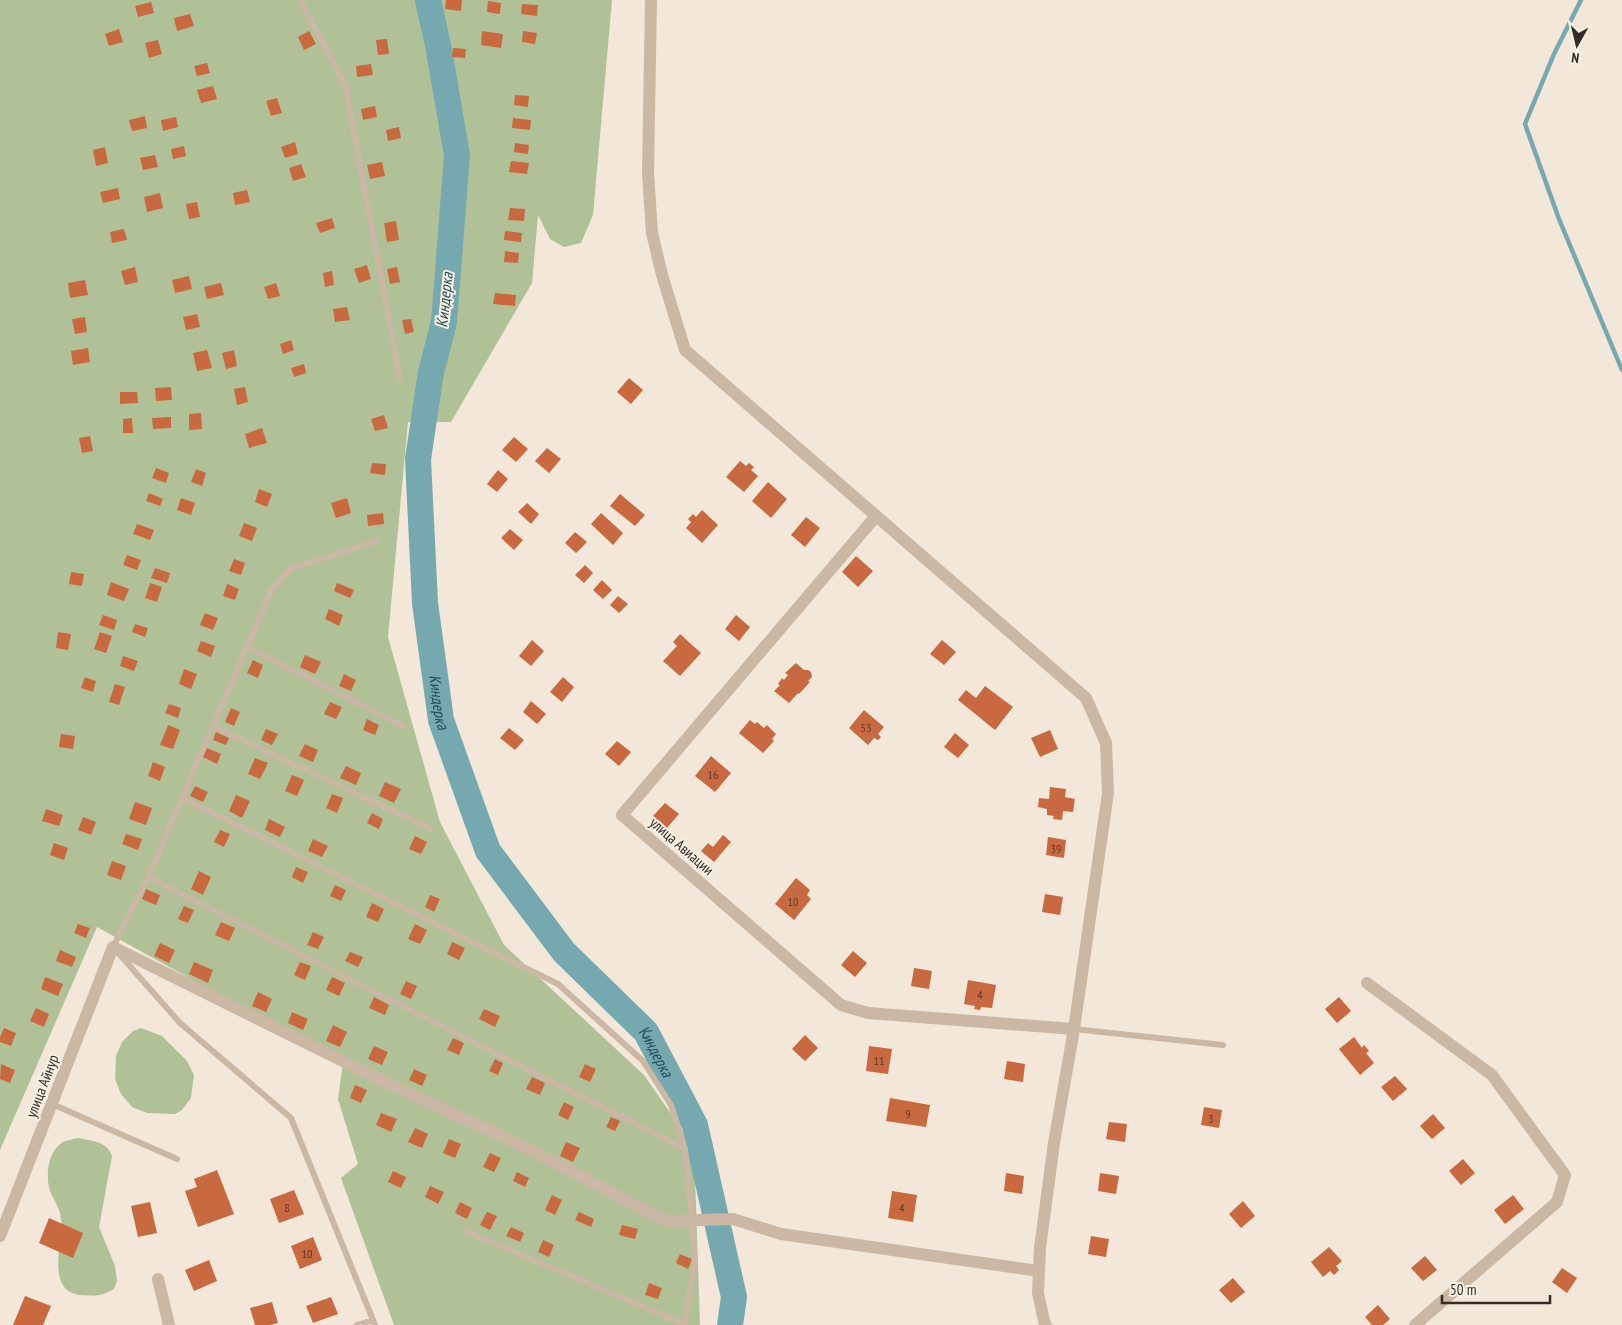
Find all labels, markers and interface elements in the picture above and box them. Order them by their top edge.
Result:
north arrow [1552,20,1602,70]
text: N [1570,48,1580,67]
water label: Киндерка [431,270,457,328]
water label: Киндерка [425,673,454,734]
house number: 53 [861,720,871,735]
house number: 16 [708,767,718,782]
street label: улица Авиации [646,813,718,879]
house number: 39 [1051,841,1061,856]
house number: 10 [788,894,798,909]
house number: 4 [977,987,983,1002]
water label: Киндерка [635,1021,679,1082]
street label: улица Айнур [21,1052,63,1120]
house number: 11 [874,1053,884,1068]
house number: 9 [905,1106,911,1121]
house number: 3 [1208,1111,1214,1126]
house number: 8 [284,1200,290,1215]
house number: 4 [899,1200,905,1215]
house number: 10 [302,1246,312,1261]
scale bar [1442,1272,1550,1304]
text: 50 m [1450,1280,1476,1299]

